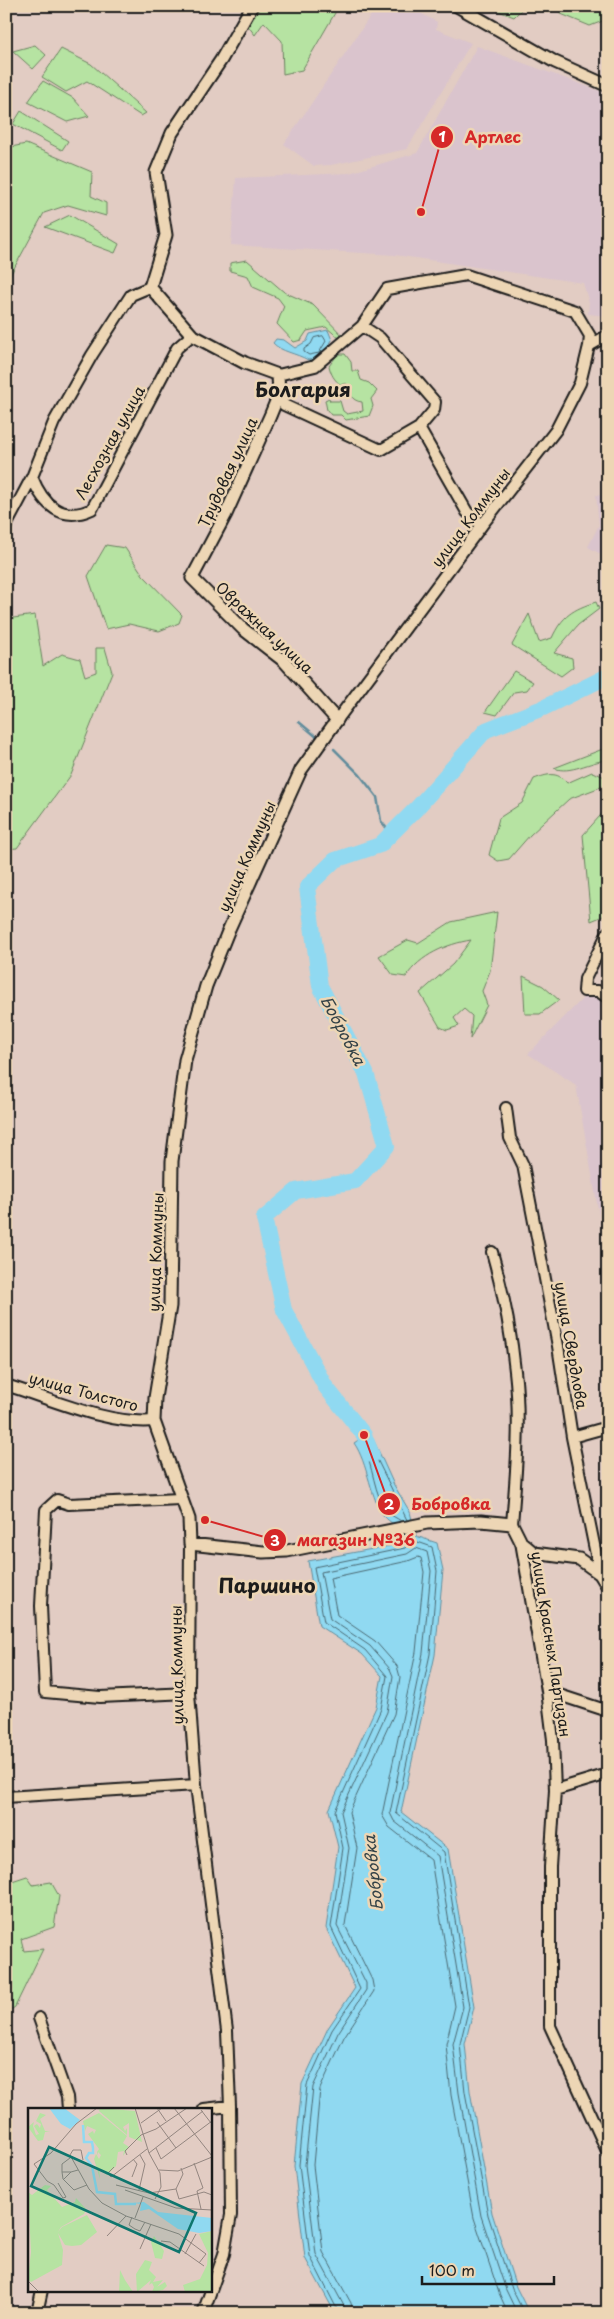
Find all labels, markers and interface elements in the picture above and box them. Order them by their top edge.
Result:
callout: Артлес [430,122,531,153]
text: 1 [438,124,446,147]
text: Артлес [465,124,522,148]
district label: Болгария [255,374,351,404]
street label: Лесхозная улица [68,380,150,503]
street label: Трудовая улица [191,413,263,531]
street label: улица Коммуны [425,462,515,572]
street label: Овражная улица [211,576,319,679]
street label: улица Коммуны [211,797,281,915]
water label: Бобровка [316,991,373,1070]
street label: улица Коммуны [141,1192,169,1312]
street label: улица Свердлова [549,1280,595,1411]
street label: улица Толстого [27,1365,141,1417]
callout: Бобровка [376,1489,501,1520]
text: Бобровка [411,1491,491,1515]
text: 2 [384,1492,395,1515]
callout: магазин №36 [262,1525,425,1556]
text: магазин №36 [297,1527,415,1551]
text: 3 [270,1528,280,1551]
street label: улица Красных Партизан [526,1550,578,1738]
district label: Паршино [218,1570,316,1600]
street label: улица Коммуны [163,1605,189,1725]
water label: Бобровка [356,1833,388,1912]
inset map [28,2108,211,2292]
scale bar [422,2254,554,2286]
text: 100 m [429,2258,475,2281]

